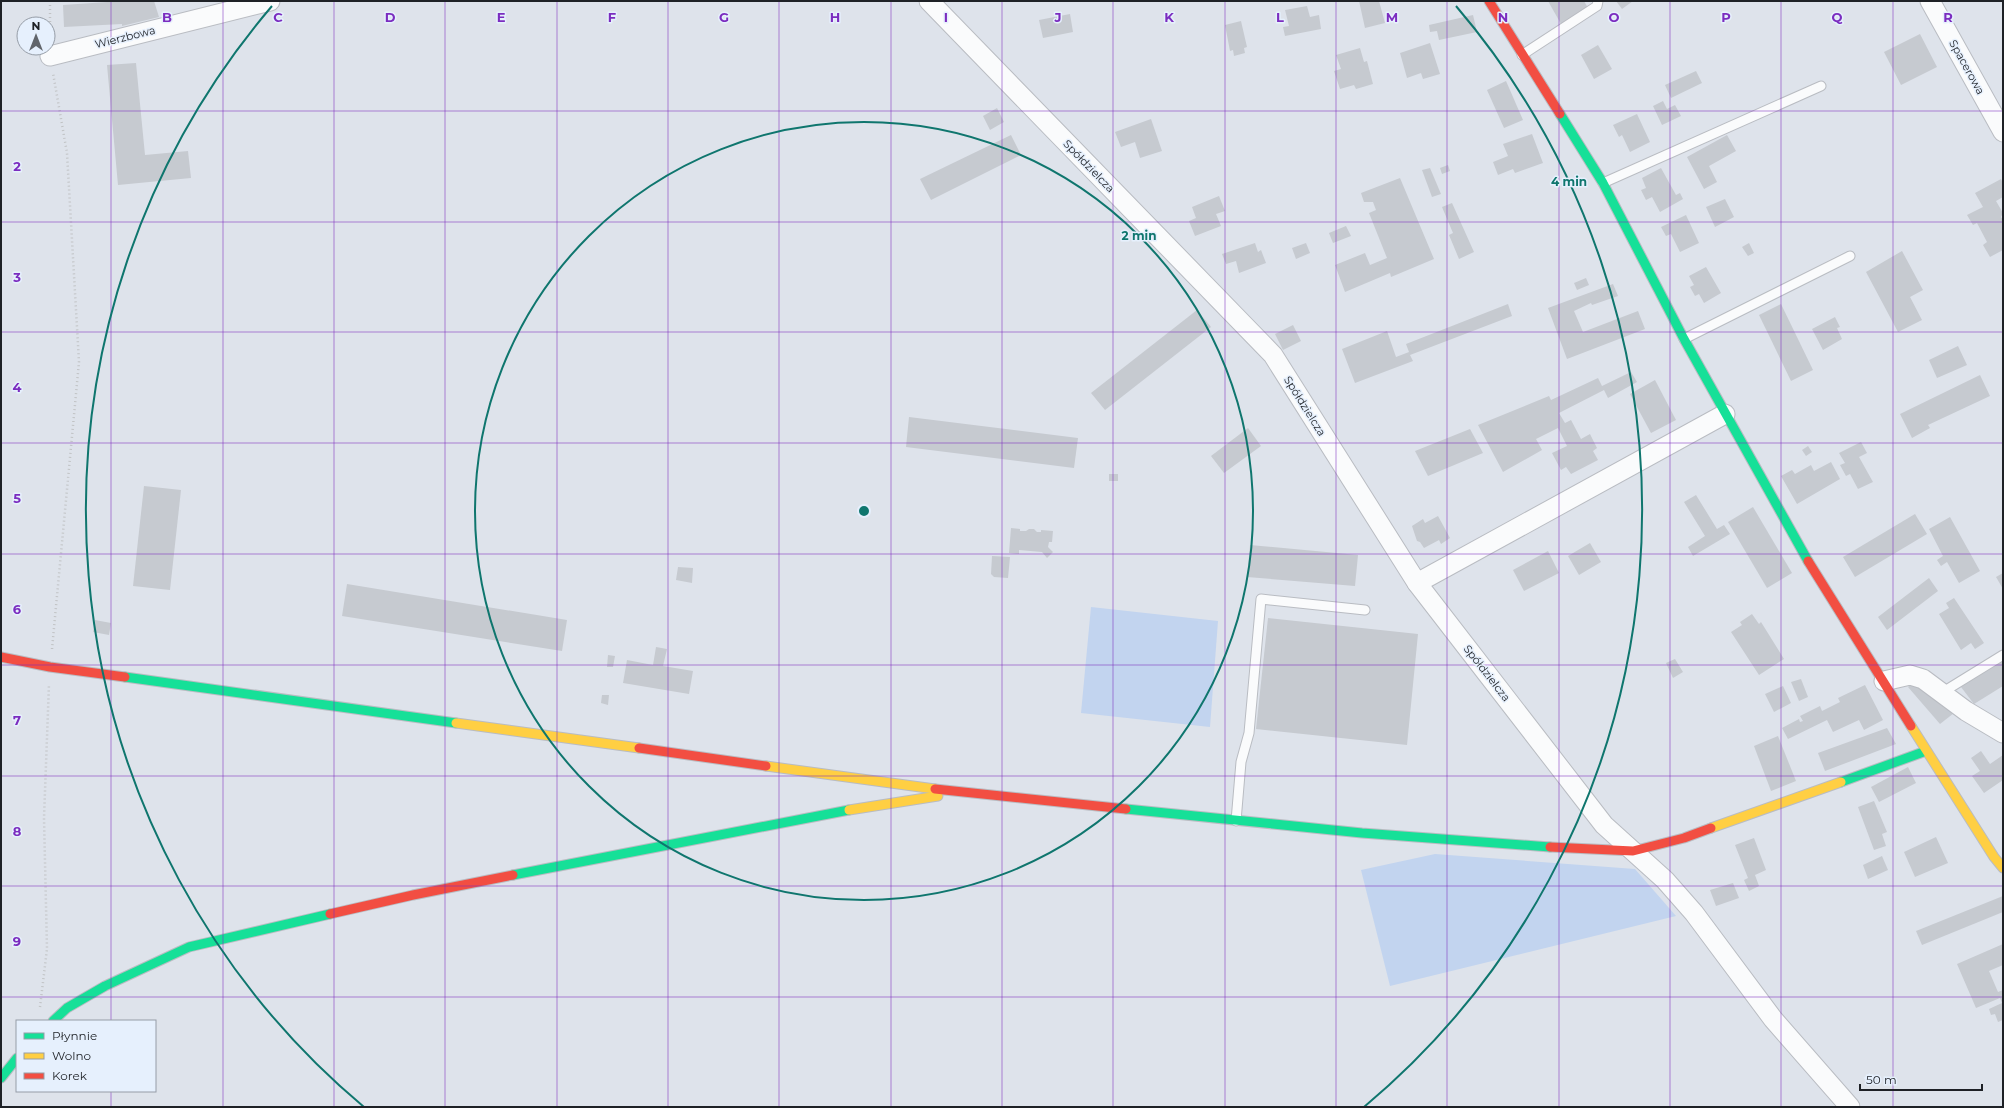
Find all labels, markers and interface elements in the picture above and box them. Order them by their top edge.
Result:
text: B [162,9,172,25]
text: C [273,9,283,25]
text: D [385,9,396,25]
text: E [497,9,506,25]
text: F [608,9,616,25]
text: G [719,9,729,25]
text: H [830,9,840,25]
text: I [944,9,948,25]
text: J [1053,9,1062,25]
text: K [1164,9,1174,25]
text: L [1276,9,1284,25]
text: M [1386,9,1398,25]
text: N [1498,9,1508,25]
text: O [1609,9,1620,25]
text: P [1721,9,1731,25]
text: Q [1832,9,1843,25]
text: R [1943,9,1953,25]
north arrow [16,16,56,56]
text: N [32,19,40,33]
street label: Wierzbowa [93,23,157,51]
street label: Spacerowa [1946,37,1988,97]
street label: Spółdzielcza [1060,137,1118,195]
text: 2 [13,158,21,174]
text: 4 min [1551,174,1587,189]
text: 2 min [1122,228,1156,243]
text: 3 [12,269,21,285]
street label: Spółdzielcza [1281,373,1329,439]
text: 4 [13,379,22,395]
text: 5 [13,490,21,506]
centre of rings [857,504,871,518]
text: 6 [13,601,22,617]
street label: Spółdzielcza [1461,642,1513,704]
text: 7 [13,712,21,728]
text: 8 [13,823,22,839]
text: 9 [13,933,21,949]
legend [16,1020,156,1092]
text: Płynnie [52,1028,97,1043]
text: Wolno [52,1048,91,1063]
scale bar [1860,1066,1982,1092]
text: Korek [52,1068,88,1083]
text: 50 m [1866,1072,1897,1087]

